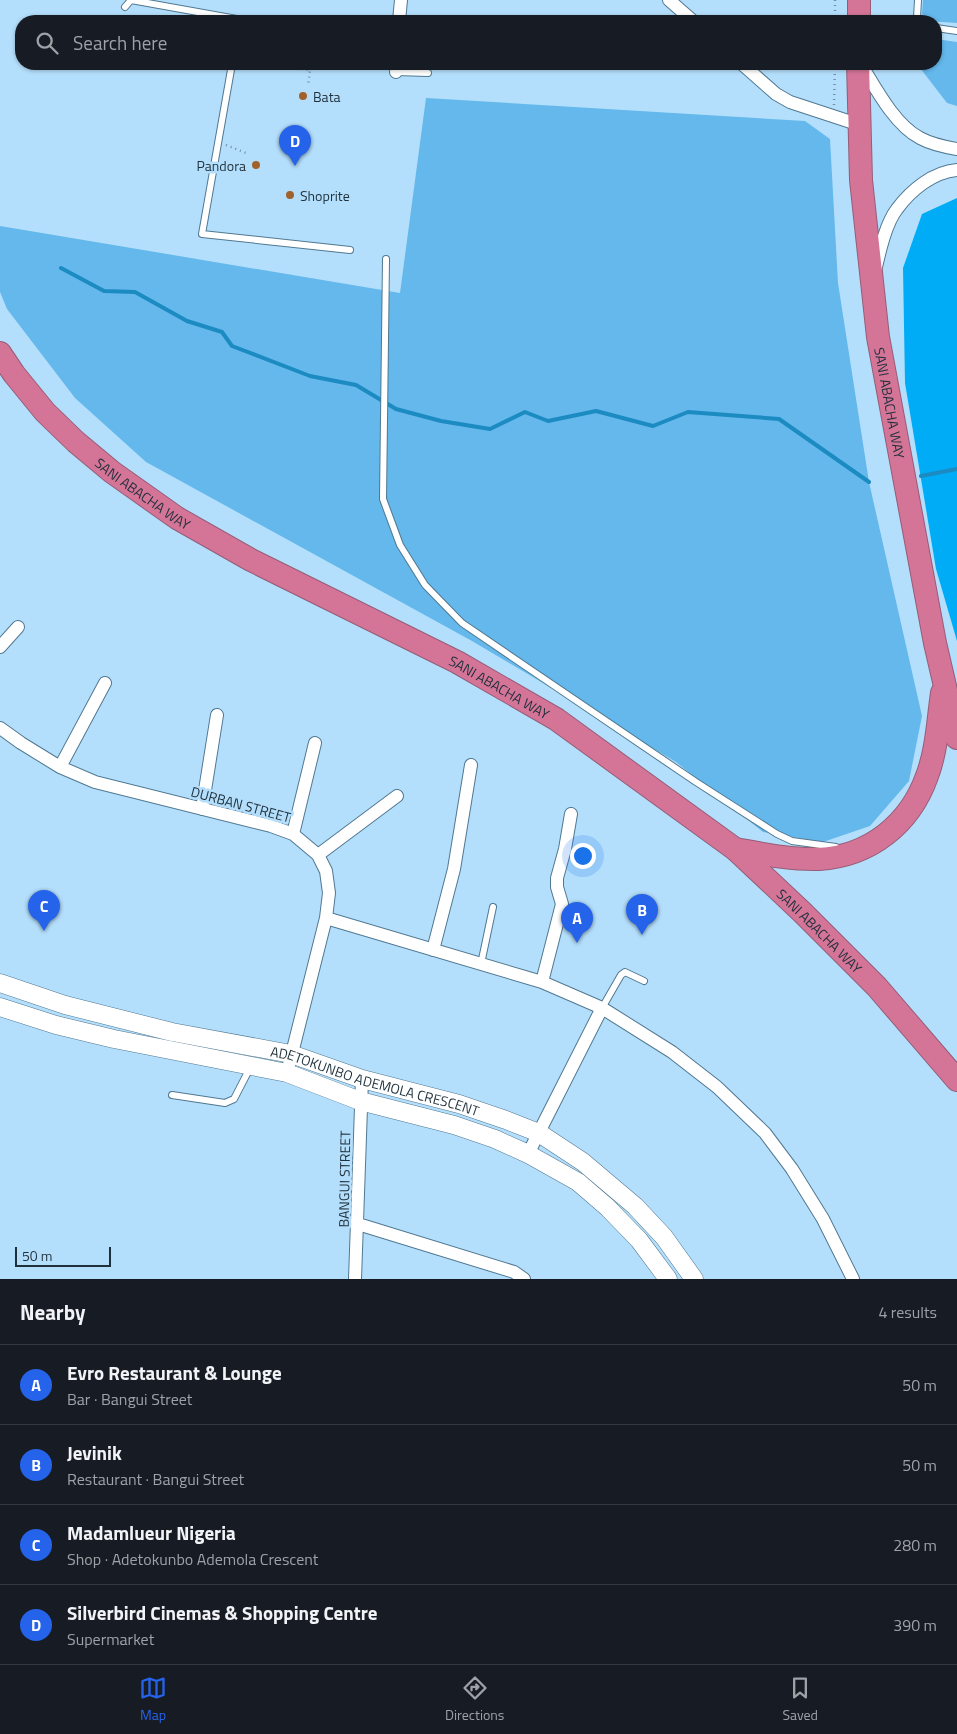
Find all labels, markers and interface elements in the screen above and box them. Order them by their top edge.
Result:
search box [15,15,942,70]
text: Search here [73,28,167,57]
icon: search [33,29,61,57]
place label: Bata [313,86,341,107]
marker: Bata [297,90,309,102]
pin: D [279,125,311,166]
place label: Pandora [197,155,246,176]
marker: Pandora [250,159,262,171]
place label: Shoprite [300,185,350,206]
marker: Shoprite [284,189,296,201]
street label: SANI ABACHA WAY [870,346,911,461]
street label: SANI ABACHA WAY [91,452,195,534]
street label: SANI ABACHA WAY [446,649,554,724]
street label: DURBAN STREET [189,781,294,828]
your location [570,843,596,869]
street label: SANI ABACHA WAY [772,883,868,978]
pin: C [28,890,60,931]
pin: B [626,894,658,935]
pin: A [561,902,593,943]
street label: ADETOKUNBO ADEMOLA CRESCENT [269,1040,483,1121]
street label: BANGUI STREET [333,1130,355,1228]
scale bar [15,1244,111,1267]
text: 50 m [22,1245,52,1266]
text: Nearby [20,1296,85,1328]
text: 4 results [878,1300,937,1324]
text: Evro Restaurant & Lounge [67,1358,282,1387]
text: A [31,1373,41,1397]
text: 50 m [902,1373,937,1397]
text: Bar · Bangui Street [67,1387,192,1411]
text: Jevinik [67,1438,122,1467]
text: B [31,1453,41,1477]
text: 50 m [902,1453,937,1477]
text: Restaurant · Bangui Street [67,1467,244,1491]
text: Madamlueur Nigeria [67,1518,236,1547]
text: C [32,1533,40,1557]
text: 280 m [893,1533,937,1557]
text: Shop · Adetokunbo Ademola Crescent [67,1547,319,1571]
text: Silverbird Cinemas & Shopping Centre [67,1598,377,1627]
text: D [31,1613,41,1637]
text: 390 m [893,1613,937,1637]
text: Supermarket [67,1627,154,1651]
tab: Map [139,1674,167,1725]
tab: Directions [445,1674,504,1725]
tab: Saved [782,1674,818,1725]

